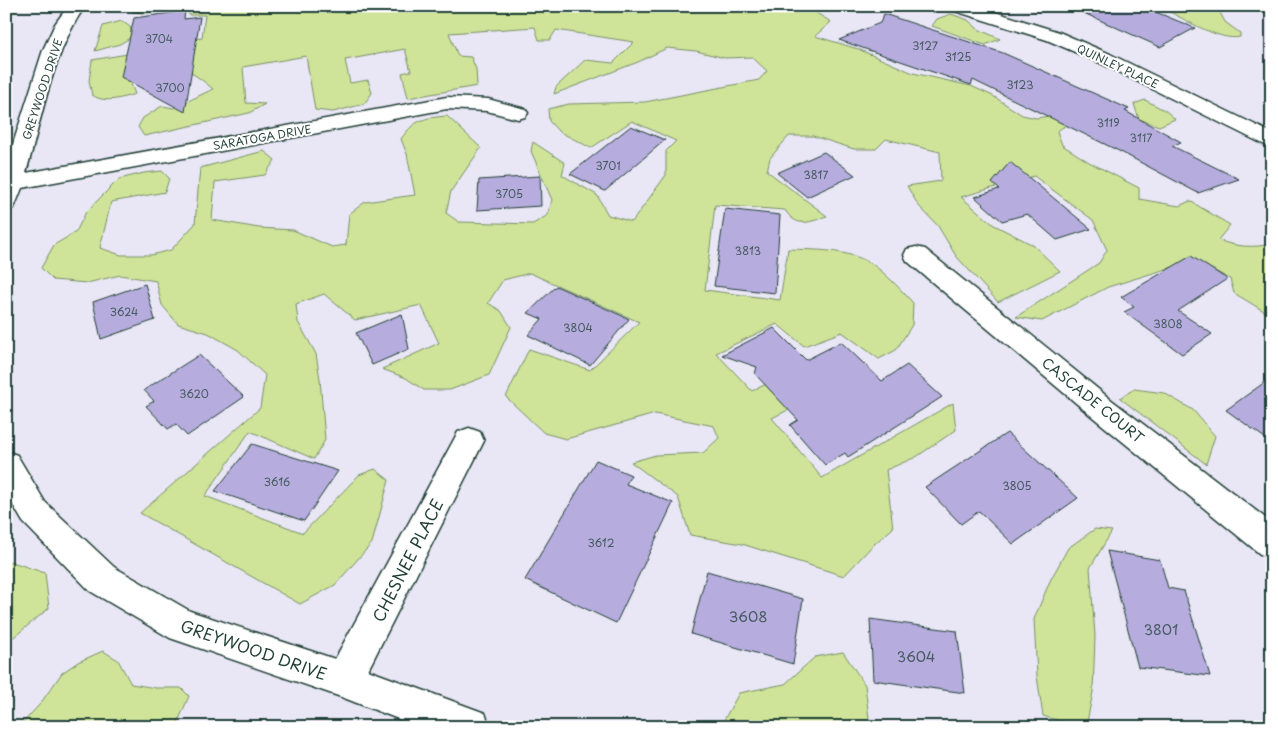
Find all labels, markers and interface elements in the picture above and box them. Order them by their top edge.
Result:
house number: 3704 [145,30,173,47]
street label: GREYWOOD DRIVE [18,36,66,142]
house number: 3127 [912,37,938,54]
street label: QUINLEY PLACE [1074,40,1162,92]
house number: 3125 [945,48,971,65]
house number: 3123 [1006,76,1034,93]
house number: 3700 [155,79,185,96]
house number: 3119 [1096,114,1120,131]
street label: SARATOGA DRIVE [211,120,313,154]
house number: 3117 [1130,129,1152,146]
house number: 3701 [595,157,621,174]
house number: 3817 [804,166,829,183]
house number: 3705 [495,185,523,202]
house number: 3813 [735,242,761,259]
house number: 3624 [110,303,138,320]
house number: 3808 [1153,315,1183,332]
house number: 3804 [563,319,593,336]
street label: CASCADE COURT [1037,352,1149,448]
house number: 3620 [179,385,209,402]
house number: 3616 [264,473,290,490]
house number: 3805 [1002,477,1032,494]
street label: CHESNEE PLACE [366,494,448,626]
house number: 3612 [587,534,615,551]
house number: 3608 [729,606,767,627]
street label: GREYWOOD DRIVE [178,613,330,685]
house number: 3801 [1144,619,1178,640]
house number: 3604 [897,646,935,667]

